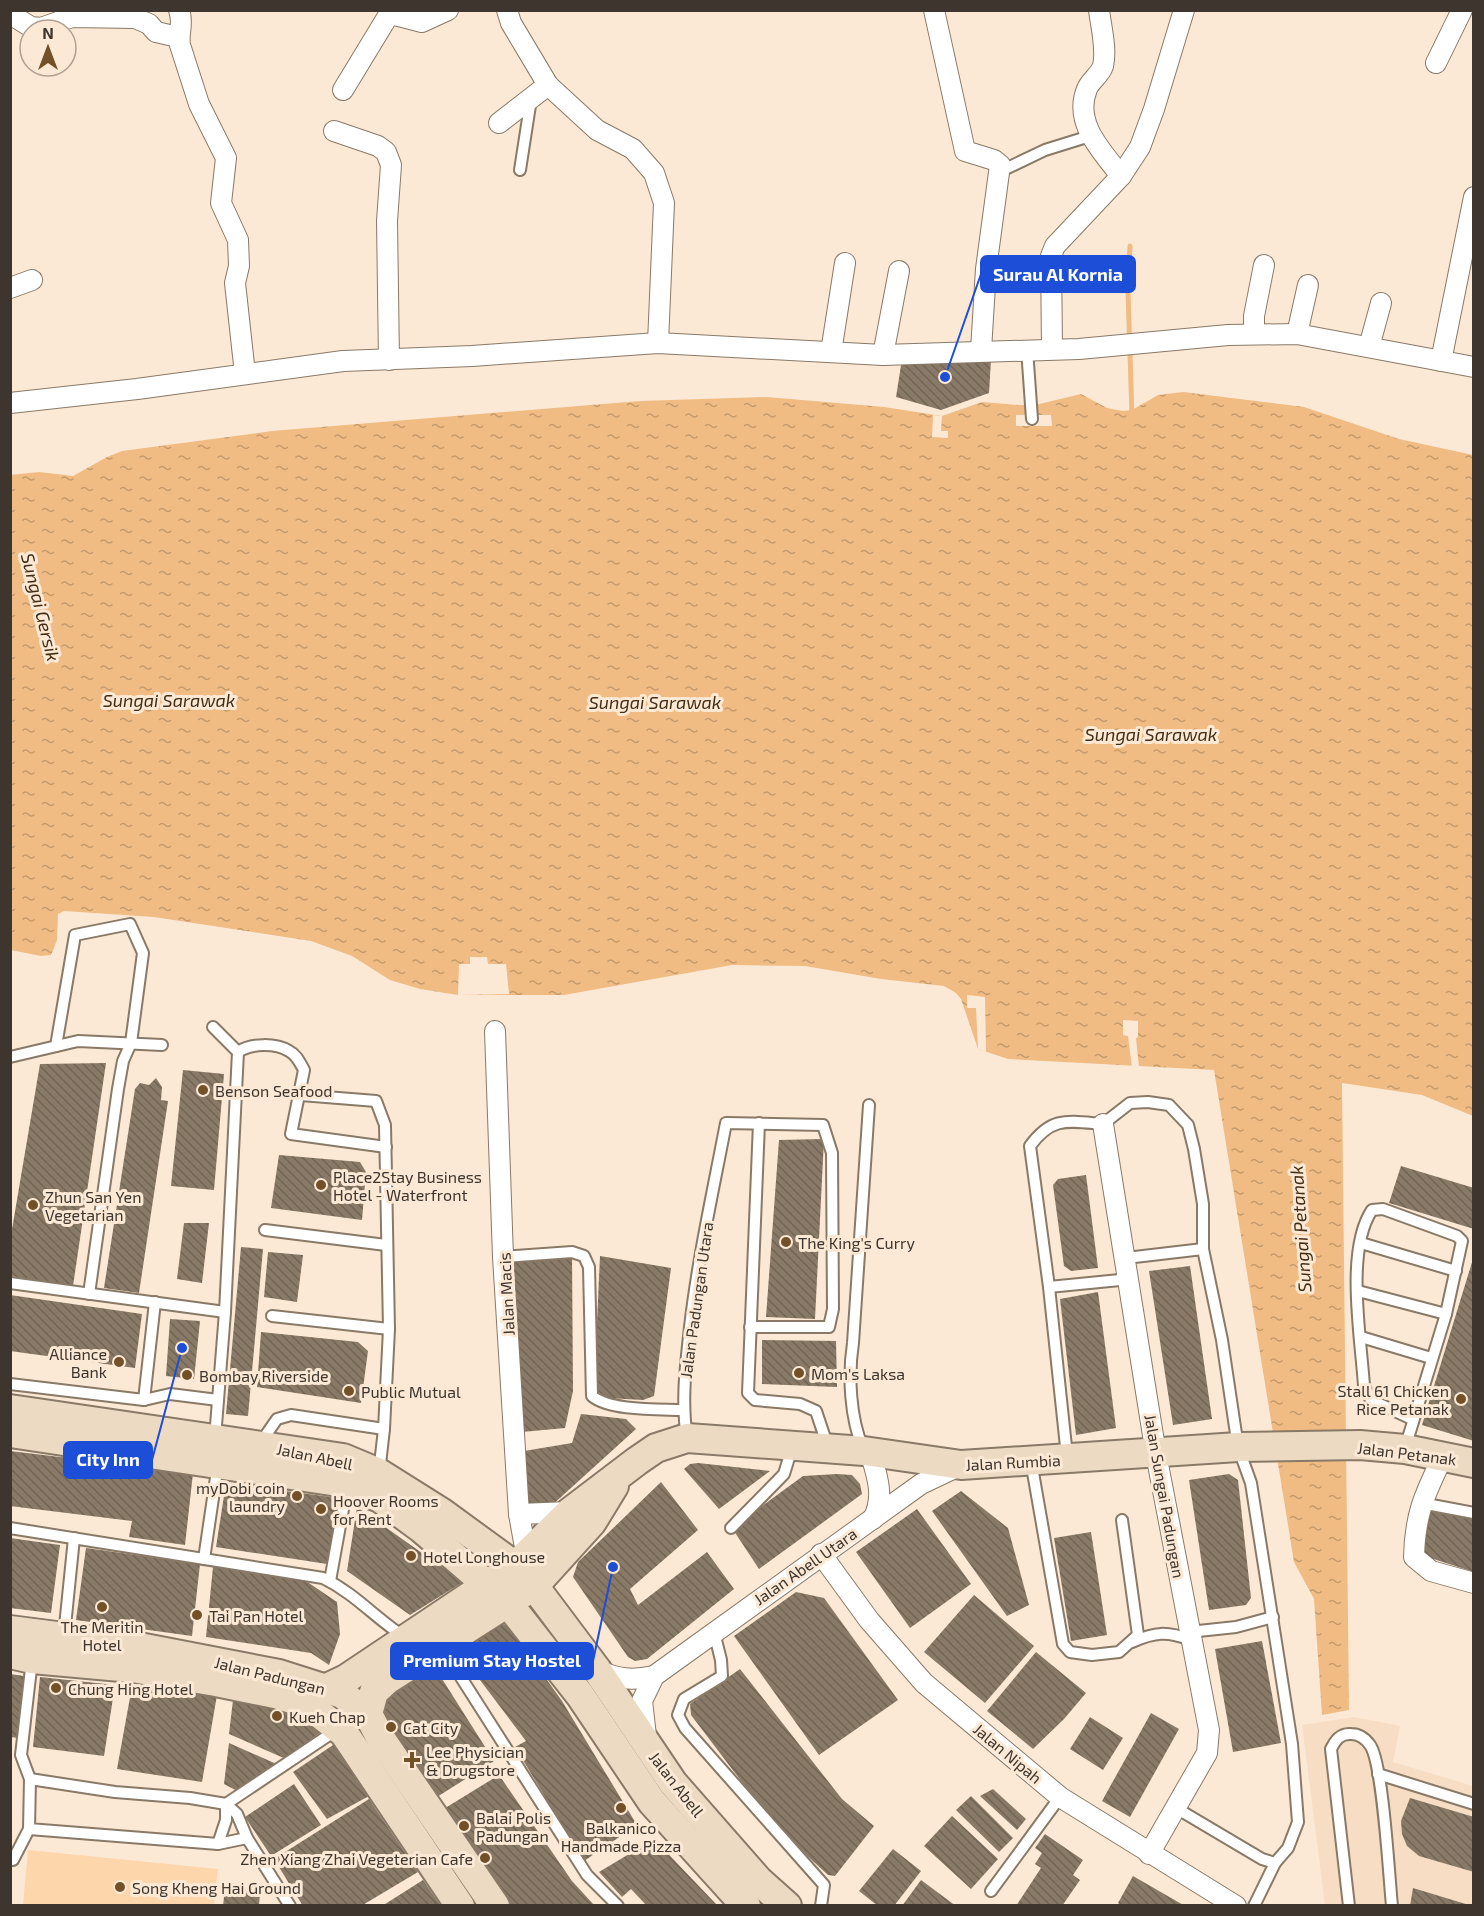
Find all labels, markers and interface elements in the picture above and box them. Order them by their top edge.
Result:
north arrow [18,18,78,78]
text: N [42,23,54,42]
callout: Surau Al Kornia [981,256,1135,292]
text: Surau Al Kornia [993,263,1123,285]
water label: Sungai Gersik [17,551,65,663]
water label: Sungai Sarawak [103,689,235,711]
water label: Sungai Sarawak [589,691,721,713]
water label: Sungai Sarawak [1085,723,1217,745]
place label: Benson Seafood [215,1081,333,1100]
marker: Benson Seafood [196,1083,210,1097]
water label: Sungai Petanak [1285,1165,1315,1293]
place label: Place2Stay Business Hotel - Waterfront [333,1167,482,1204]
marker: Place2Stay Business Hotel - Waterfront [314,1178,328,1192]
place label: Zhun San Yen Vegetarian [45,1187,141,1224]
marker: Zhun San Yen Vegetarian [26,1198,40,1212]
street label: Jalan Padungan Utara [676,1221,716,1379]
place label: The King's Curry [798,1233,916,1252]
marker: The King's Curry [779,1235,793,1249]
street label: Jalan Macis [494,1252,518,1336]
place label: Alliance Bank [49,1344,107,1381]
marker: Alliance Bank [112,1355,126,1369]
place label: Mom's Laksa [811,1364,905,1383]
place label: Bombay Riverside [199,1366,329,1385]
marker: Mom's Laksa [792,1366,806,1380]
marker: Bombay Riverside [180,1368,194,1382]
place label: Stall 61 Chicken Rice Petanak [1337,1381,1449,1418]
place label: Public Mutual [361,1382,461,1401]
marker: Public Mutual [342,1384,356,1398]
marker: Stall 61 Chicken Rice Petanak [1454,1392,1468,1406]
street label: Jalan Sungai Padungan [1141,1413,1189,1579]
street label: Jalan Petanak [1356,1437,1458,1469]
street label: Jalan Abell [275,1439,355,1473]
callout: City Inn [64,1442,152,1478]
text: City Inn [76,1448,140,1470]
street label: Jalan Rumbia [965,1450,1061,1474]
place label: myDobi coin laundry [196,1478,286,1515]
marker: myDobi coin laundry [290,1489,304,1503]
place label: Hoover Rooms for Rent [333,1491,439,1528]
marker: Hoover Rooms for Rent [314,1502,328,1516]
street label: Jalan Abell Utara [750,1523,860,1609]
place label: Hotel Longhouse [423,1547,545,1566]
marker: Hotel Longhouse [404,1549,418,1563]
marker: The Meritin Hotel [95,1600,109,1614]
place label: Tai Pan Hotel [209,1606,304,1625]
marker: Tai Pan Hotel [190,1608,204,1622]
place label: The Meritin Hotel [60,1617,144,1654]
callout: Premium Stay Hostel [391,1643,593,1679]
text: Premium Stay Hostel [403,1649,581,1671]
street label: Jalan Padungan [213,1652,327,1698]
place label: Chung Hing Hotel [68,1679,193,1698]
marker: Chung Hing Hotel [49,1681,63,1695]
place label: Kueh Chap [289,1707,365,1726]
marker: Kueh Chap [270,1709,284,1723]
place label: Cat City [403,1718,459,1737]
street label: Jalan Nipah [970,1719,1046,1787]
marker: Cat City [384,1720,398,1734]
place label: Lee Physician & Drugstore [426,1742,524,1779]
street label: Jalan Abell [646,1748,708,1821]
marker: Lee Physician & Drugstore [403,1751,421,1769]
marker: Balkanico Handmade Pizza [614,1801,628,1815]
place label: Balai Polis Padungan [476,1808,551,1845]
place label: Balkanico Handmade Pizza [561,1818,681,1855]
marker: Balai Polis Padungan [457,1819,471,1833]
place label: Zhen Xiang Zhai Vegeterian Cafe [240,1849,473,1868]
marker: Zhen Xiang Zhai Vegeterian Cafe [478,1851,492,1865]
place label: Song Kheng Hai Ground [132,1878,301,1897]
marker: Song Kheng Hai Ground [113,1880,127,1894]

